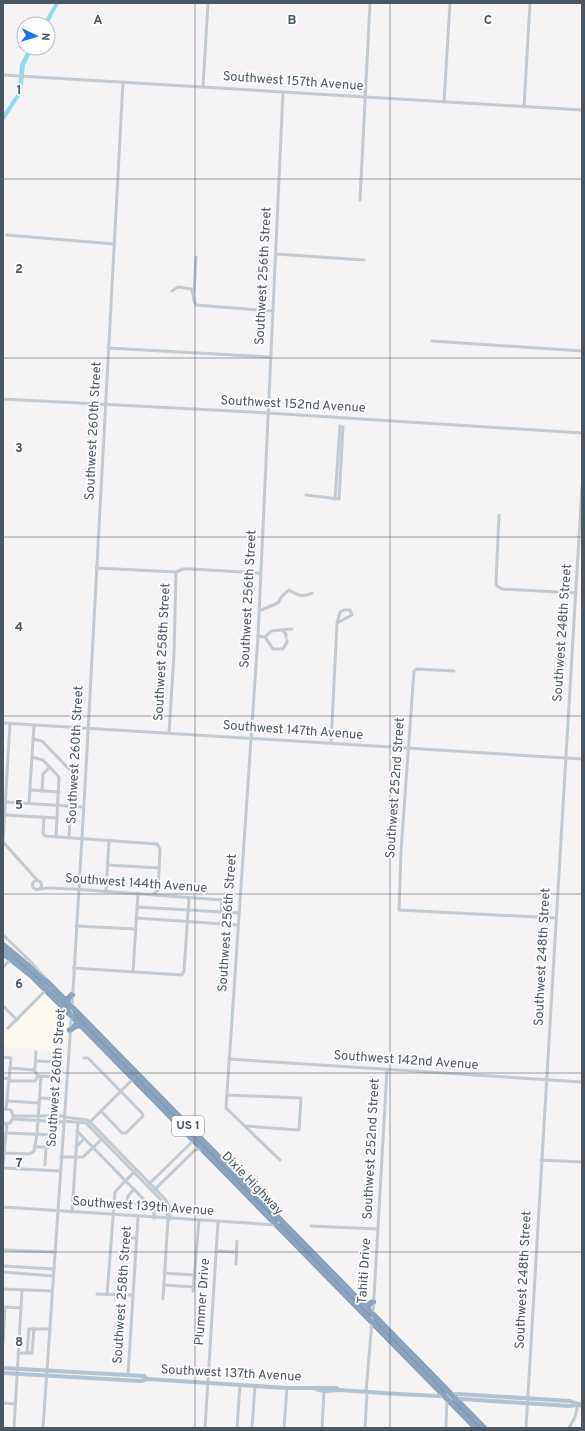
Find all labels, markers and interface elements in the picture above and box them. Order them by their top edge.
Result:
text: A [93,13,103,29]
text: B [288,13,297,29]
text: C [484,13,492,29]
north arrow [16,16,56,56]
text: N [38,32,52,41]
street label: Southwest 157th Avenue [222,69,364,95]
text: 1 [16,83,22,99]
street label: Southwest 256th Street [252,206,276,346]
text: 2 [15,262,23,278]
street label: Southwest 260th Street [82,361,106,501]
street label: Southwest 152nd Avenue [220,393,366,417]
text: 3 [15,441,23,457]
street label: Southwest 256th Street [237,529,261,669]
street label: Southwest 248th Street [550,563,576,703]
street label: Southwest 258th Street [151,582,175,722]
text: 4 [15,620,23,636]
street label: Southwest 260th Street [64,685,88,825]
street label: Southwest 252nd Street [383,717,409,859]
street label: Southwest 147th Avenue [222,718,364,744]
text: 5 [15,798,23,814]
street label: Southwest 256th Street [215,853,241,993]
street label: Southwest 144th Avenue [64,871,208,897]
street label: Southwest 248th Street [531,887,555,1027]
text: 6 [15,977,23,993]
street label: Southwest 260th Street [44,1008,70,1148]
street label: Southwest 142nd Avenue [333,1048,479,1074]
street label: Southwest 252nd Street [360,1078,384,1220]
road number: US 1 [172,1116,204,1136]
street label: Dixie Highway [218,1149,286,1219]
text: 7 [16,1156,23,1172]
street label: Southwest 139th Avenue [72,1194,214,1220]
street label: Southwest 248th Street [512,1210,536,1350]
street label: Southwest 258th Street [110,1225,136,1365]
street label: Tahiti Drive [355,1238,375,1304]
street label: Plummer Drive [192,1258,214,1346]
text: 8 [15,1335,23,1351]
street label: Southwest 137th Avenue [160,1362,302,1386]

